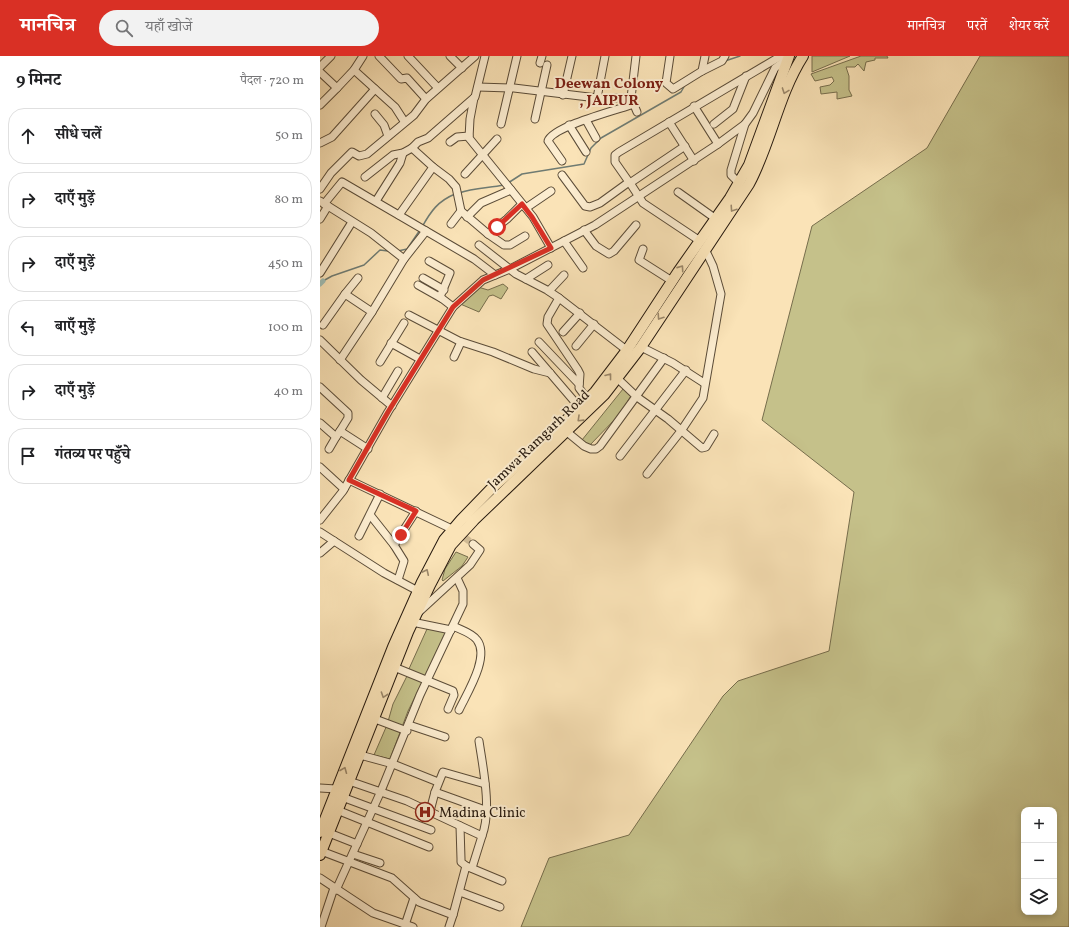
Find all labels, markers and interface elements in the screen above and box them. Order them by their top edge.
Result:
search box [99,10,379,46]
text: मानचित्र [20,13,75,39]
icon: search [113,17,135,39]
text: यहाँ खोजें [145,17,192,38]
text: मानचित्र [907,17,945,36]
text: परतें [967,17,987,36]
text: शेयर करें [1009,17,1049,36]
text: 9 मिनट [16,69,61,92]
text: पैदल · 720 m [240,72,304,90]
district label: Deewan Colony , JAIPUR [555,74,664,112]
one-way arrow [782,87,790,94]
icon: ahead [17,125,39,147]
text: सीधे चलें [55,125,102,146]
text: 50 m [275,127,303,145]
icon: right [17,189,39,211]
text: दाएँ मुड़ें [55,189,95,210]
text: 80 m [274,191,303,209]
one-way arrow [731,205,738,212]
route start [488,218,506,236]
icon: right [17,253,39,275]
text: दाएँ मुड़ें [55,253,95,274]
text: 450 m [268,255,303,273]
one-way arrow [676,265,684,272]
one-way arrow [657,313,665,320]
icon: left [17,317,39,339]
text: बाएँ मुड़ें [55,317,95,338]
text: 100 m [268,319,303,337]
one-way arrow [604,373,611,380]
icon: right [17,381,39,403]
text: दाएँ मुड़ें [55,381,95,402]
text: 40 m [274,383,303,401]
street label: Jamwa Ramgarh Road [484,386,595,494]
one-way arrow [578,414,585,421]
icon: arrive [17,445,39,467]
text: गंतव्य पर पहुँचे [55,445,130,466]
route end [392,526,410,544]
one-way arrow [421,569,429,577]
one-way arrow [380,692,388,699]
one-way arrow [340,767,348,774]
hospital icon: Madina Clinic [414,801,436,823]
place label: Madina Clinic [439,804,526,823]
map controls [1021,807,1057,915]
button: + [1021,807,1057,843]
button: − [1021,843,1057,879]
button: layers [1021,879,1057,915]

